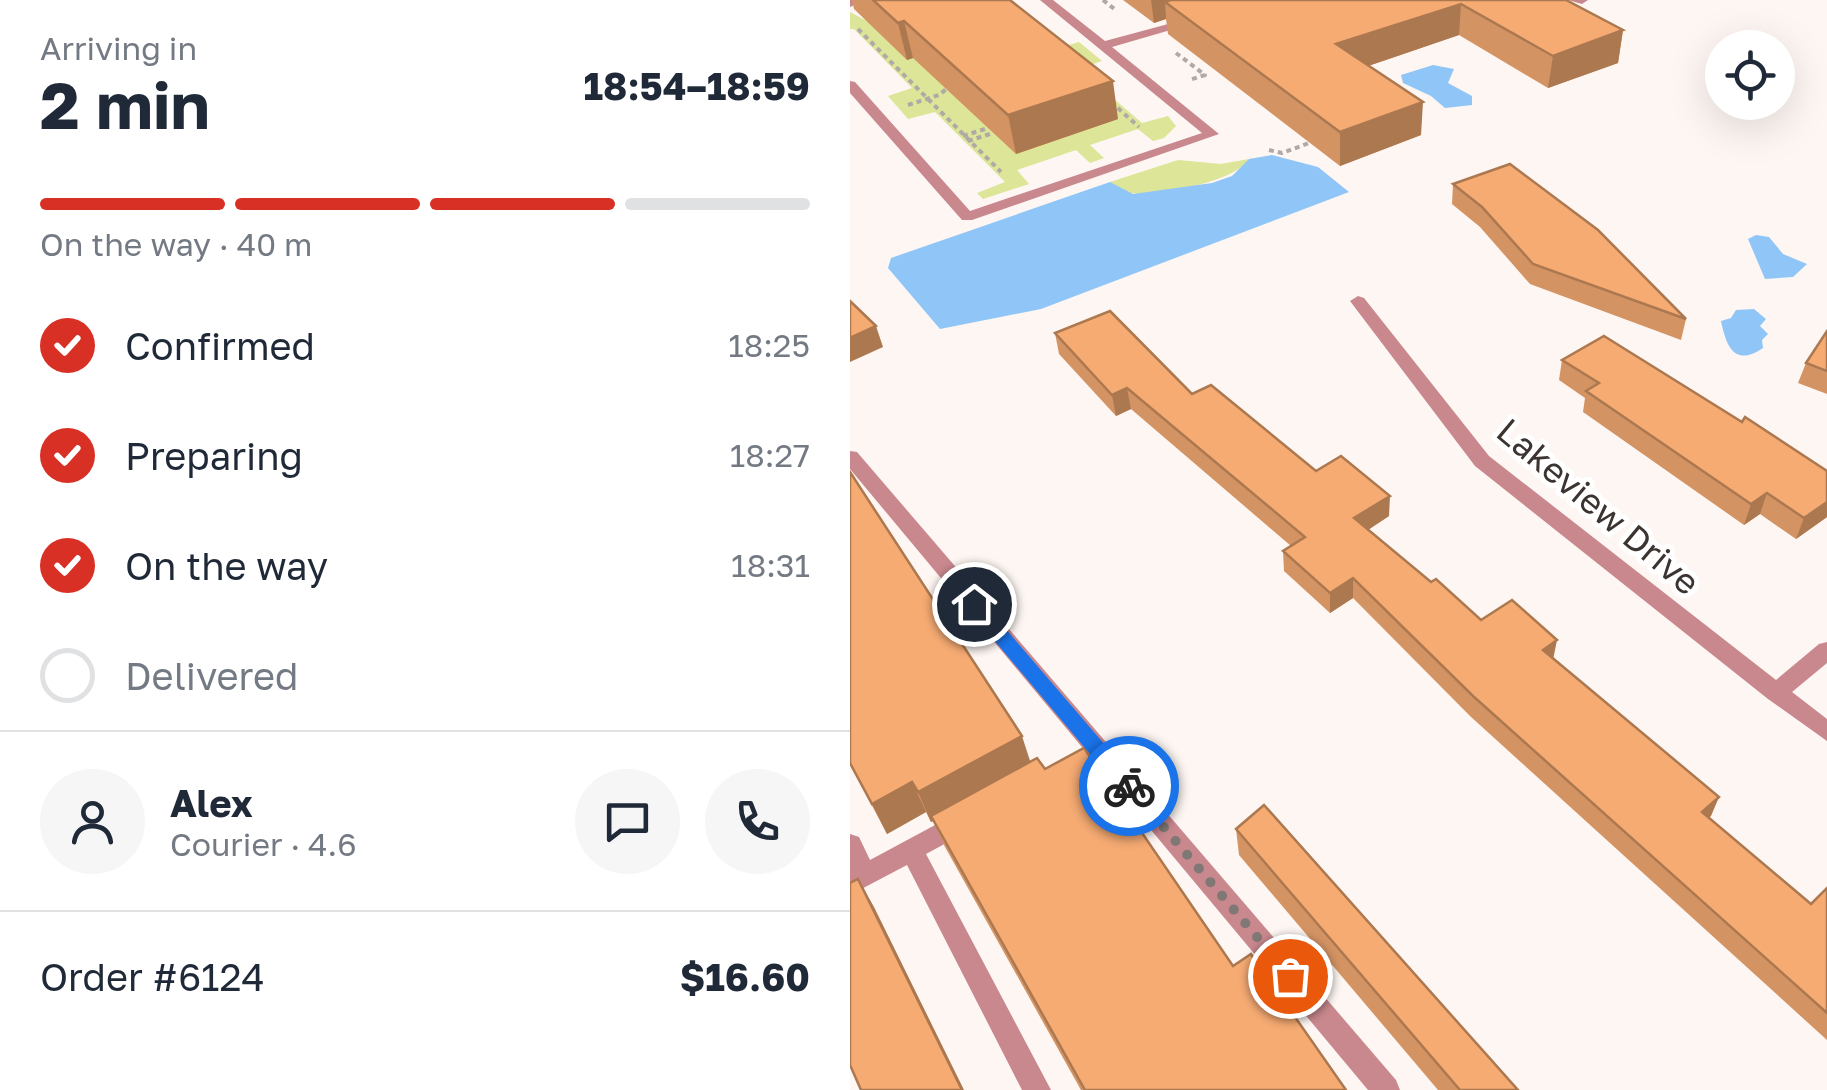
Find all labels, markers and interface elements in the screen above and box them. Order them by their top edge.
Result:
text: Arriving in [40,29,197,67]
map controls [1705,30,1795,120]
button: locate [1705,30,1795,120]
text: 18:54–18:59 [584,63,810,108]
text: 2 min [40,65,210,143]
text: On the way · 40 m [40,225,312,263]
icon: check [40,318,95,373]
text: Confirmed [125,323,315,368]
text: 18:25 [728,326,810,364]
street label: Lakeview Drive [1489,409,1708,603]
icon: check [40,428,95,483]
text: Preparing [125,433,303,478]
text: 18:27 [730,436,810,474]
icon: check [40,538,95,593]
text: On the way [125,543,328,588]
text: 18:31 [731,546,810,584]
pin [932,562,1017,647]
icon: home [947,577,1002,632]
text: Delivered [125,653,298,698]
courier [1079,736,1179,836]
icon: bike [1102,759,1157,814]
button: person [40,769,145,874]
button: chat [575,769,680,874]
button: phone [705,769,810,874]
text: Alex [170,780,253,825]
text: Courier · 4.6 [170,825,357,863]
pin [1248,934,1333,1019]
icon: bag [1263,949,1318,1004]
text: Order #6124 [40,954,265,999]
text: $16.60 [680,954,810,999]

